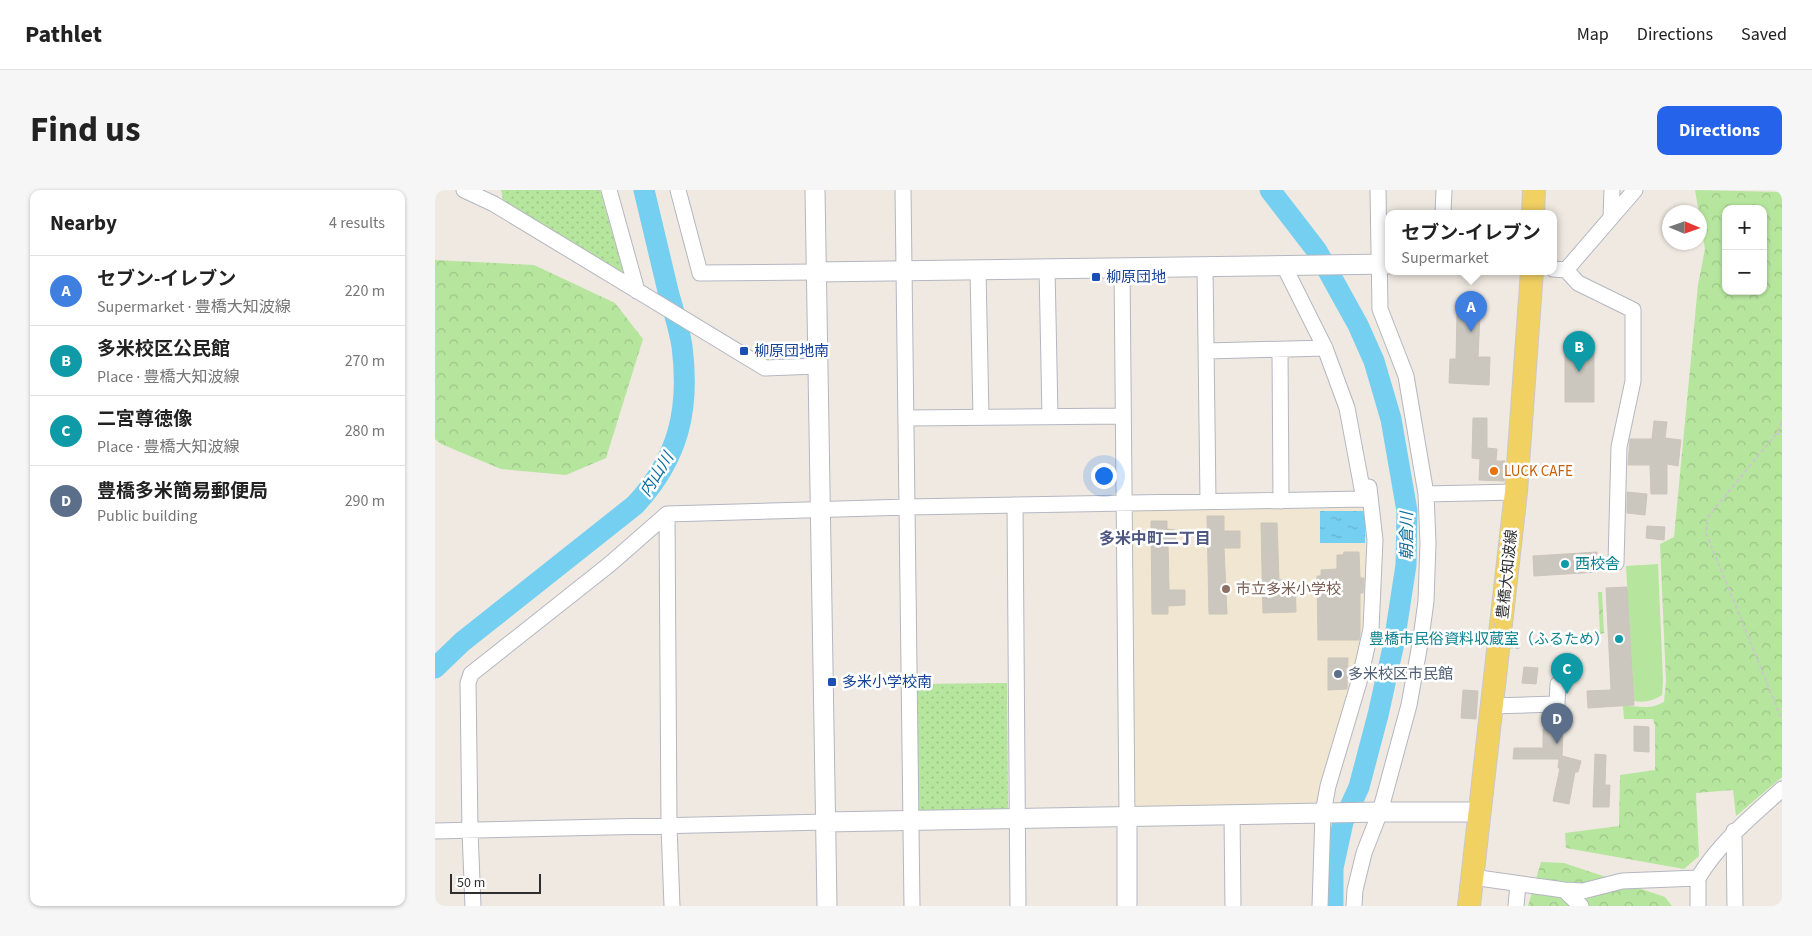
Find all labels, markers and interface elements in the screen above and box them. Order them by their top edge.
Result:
text: Pathlet [25,17,102,52]
text: Map [1577,22,1609,47]
text: Directions [1637,22,1713,47]
text: Saved [1741,22,1787,47]
text: Find us [30,105,140,155]
button: Directions [1657,106,1782,155]
north arrow [1662,205,1707,250]
map controls [1722,205,1767,295]
button: + [1722,205,1767,250]
text: Nearby [50,208,117,238]
popup [1385,210,1557,275]
text: 4 results [329,212,385,234]
text: セブン-イレブン [1401,220,1541,247]
text: Supermarket [1401,247,1489,269]
button: − [1722,250,1767,295]
text: セブン-イレブン [97,266,236,293]
place label: 柳原団地 [1106,267,1166,288]
marker: 柳原団地 [1090,271,1102,283]
text: A [61,280,71,302]
text: 220 m [345,280,385,302]
pin: A [1455,291,1487,332]
text: Supermarket · 豊橋大知波線 [97,296,291,318]
pin: B [1563,331,1595,372]
text: 多米校区公民館 [97,336,230,363]
place label: 柳原団地南 [754,341,829,362]
marker: 柳原団地南 [738,345,750,357]
text: B [61,350,71,372]
text: 270 m [345,350,385,372]
text: Place · 豊橋大知波線 [97,366,239,388]
text: 二宮尊徳像 [97,406,192,433]
text: C [61,420,71,442]
text: 280 m [345,420,385,442]
text: Place · 豊橋大知波線 [97,436,239,458]
water label: 内山川 [635,447,680,501]
place label: LUCK CAFE [1504,461,1573,482]
your location [1091,463,1117,489]
marker: LUCK CAFE [1488,465,1500,477]
text: 豊橋多米簡易郵便局 [97,478,268,505]
text: D [61,490,71,512]
text: 290 m [345,490,385,512]
text: Public building [97,505,197,527]
water label: 朝倉川 [1396,510,1418,560]
district label: 多米中町二丁目 [1099,528,1211,550]
street label: 豊橋大知波線 [1492,528,1523,620]
place label: 西校舎 [1575,554,1620,575]
marker: 西校舎 [1559,558,1571,570]
place label: 市立多米小学校 [1236,579,1341,600]
marker: 市立多米小学校 [1220,583,1232,595]
place label: 豊橋市民俗資料収蔵室（ふるため） [1369,629,1609,650]
marker: 豊橋市民俗資料収蔵室（ふるため） [1613,633,1625,645]
pin: C [1551,653,1583,694]
place label: 多米校区市民館 [1348,664,1453,685]
marker: 多米校区市民館 [1332,668,1344,680]
place label: 多米小学校南 [842,672,932,693]
marker: 多米小学校南 [826,676,838,688]
pin: D [1541,703,1573,744]
scale bar [450,871,541,894]
text: 50 m [457,873,485,893]

